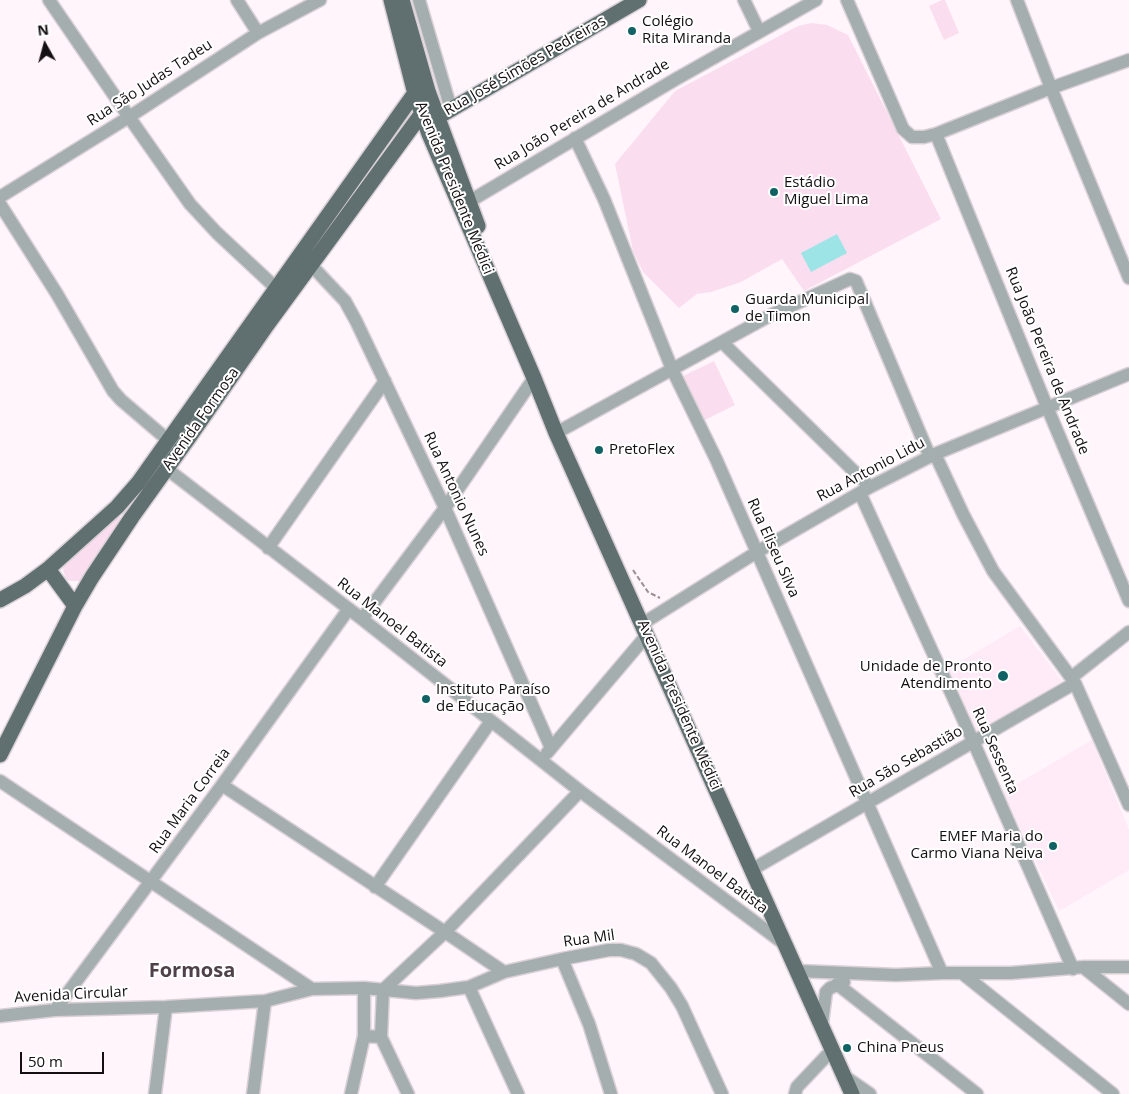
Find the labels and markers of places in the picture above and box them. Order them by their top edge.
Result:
place label: Colégio Rita Miranda [642,13,731,48]
marker: Colégio Rita Miranda [626,25,638,37]
place label: Estádio Miguel Lima [784,174,869,209]
marker: Estádio Miguel Lima [768,186,780,198]
place label: Guarda Municipal de Timon [745,291,869,326]
marker: Guarda Municipal de Timon [729,303,741,315]
place label: PretoFlex [609,441,675,459]
marker: PretoFlex [593,444,605,456]
place label: Unidade de Pronto Atendimento [860,658,992,693]
marker: Unidade de Pronto Atendimento [996,669,1010,683]
place label: Instituto Paraíso de Educação [436,681,550,716]
marker: Instituto Paraíso de Educação [420,693,432,705]
place label: EMEF Maria do Carmo Viana Neiva [910,828,1043,863]
marker: EMEF Maria do Carmo Viana Neiva [1047,840,1059,852]
place label: China Pneus [857,1039,944,1057]
marker: China Pneus [841,1042,853,1054]

